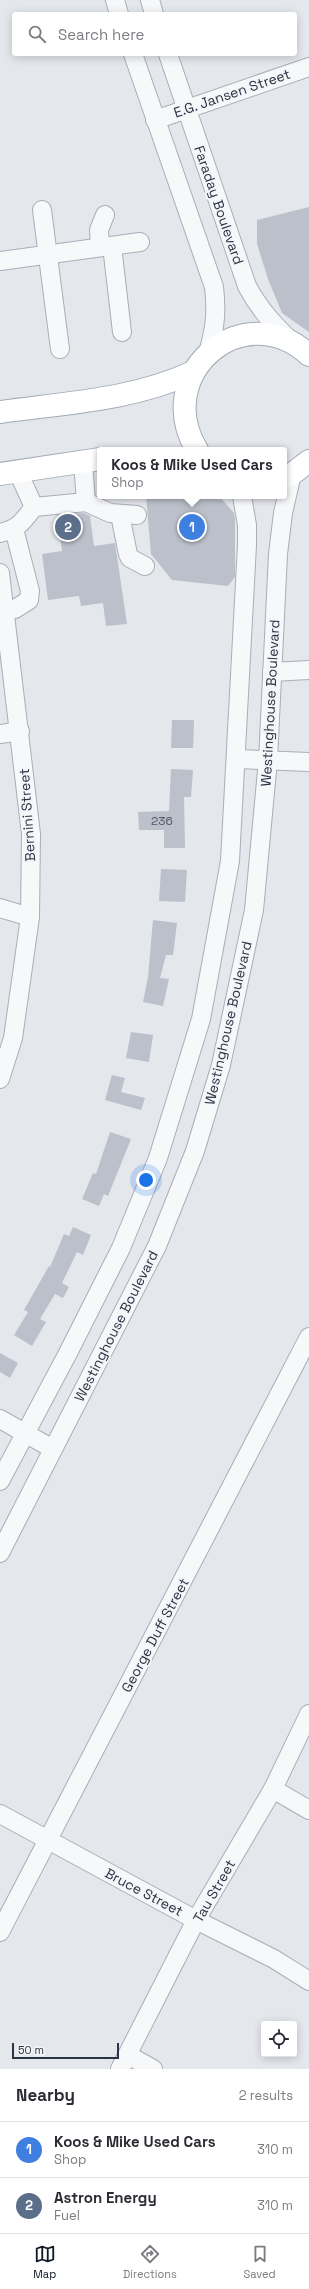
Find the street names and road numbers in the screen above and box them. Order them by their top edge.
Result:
street label: E.G. Jansen Street [171,65,293,121]
street label: Faraday Boulevard [190,143,248,267]
street label: Westinghouse Boulevard [257,619,283,787]
street label: Bernini Street [15,768,39,862]
street label: Westinghouse Boulevard [200,939,256,1107]
street label: Westinghouse Boulevard [70,1247,162,1405]
street label: George Duff Street [117,1575,193,1695]
street label: Tau Street [189,1856,239,1926]
street label: Bruce Street [102,1864,186,1920]

